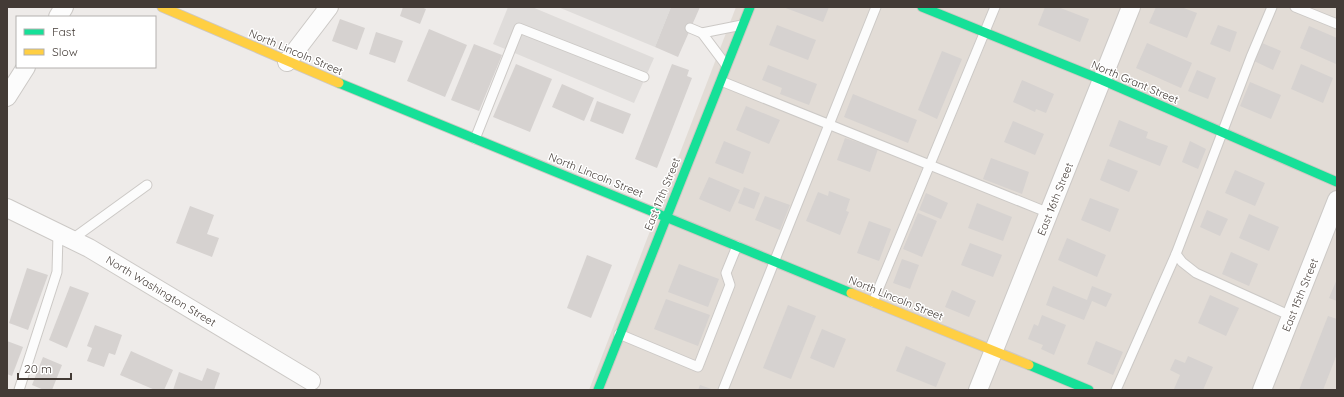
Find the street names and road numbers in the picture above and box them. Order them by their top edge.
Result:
street label: North Lincoln Street [247,26,345,78]
street label: North Grant Street [1089,57,1181,107]
street label: North Lincoln Street [547,150,646,200]
street label: East 17th Street [641,155,683,233]
street label: East 16th Street [1034,160,1076,238]
street label: North Washington Street [103,253,219,330]
street label: East 15th Street [1279,256,1321,334]
street label: North Lincoln Street [847,273,946,323]

